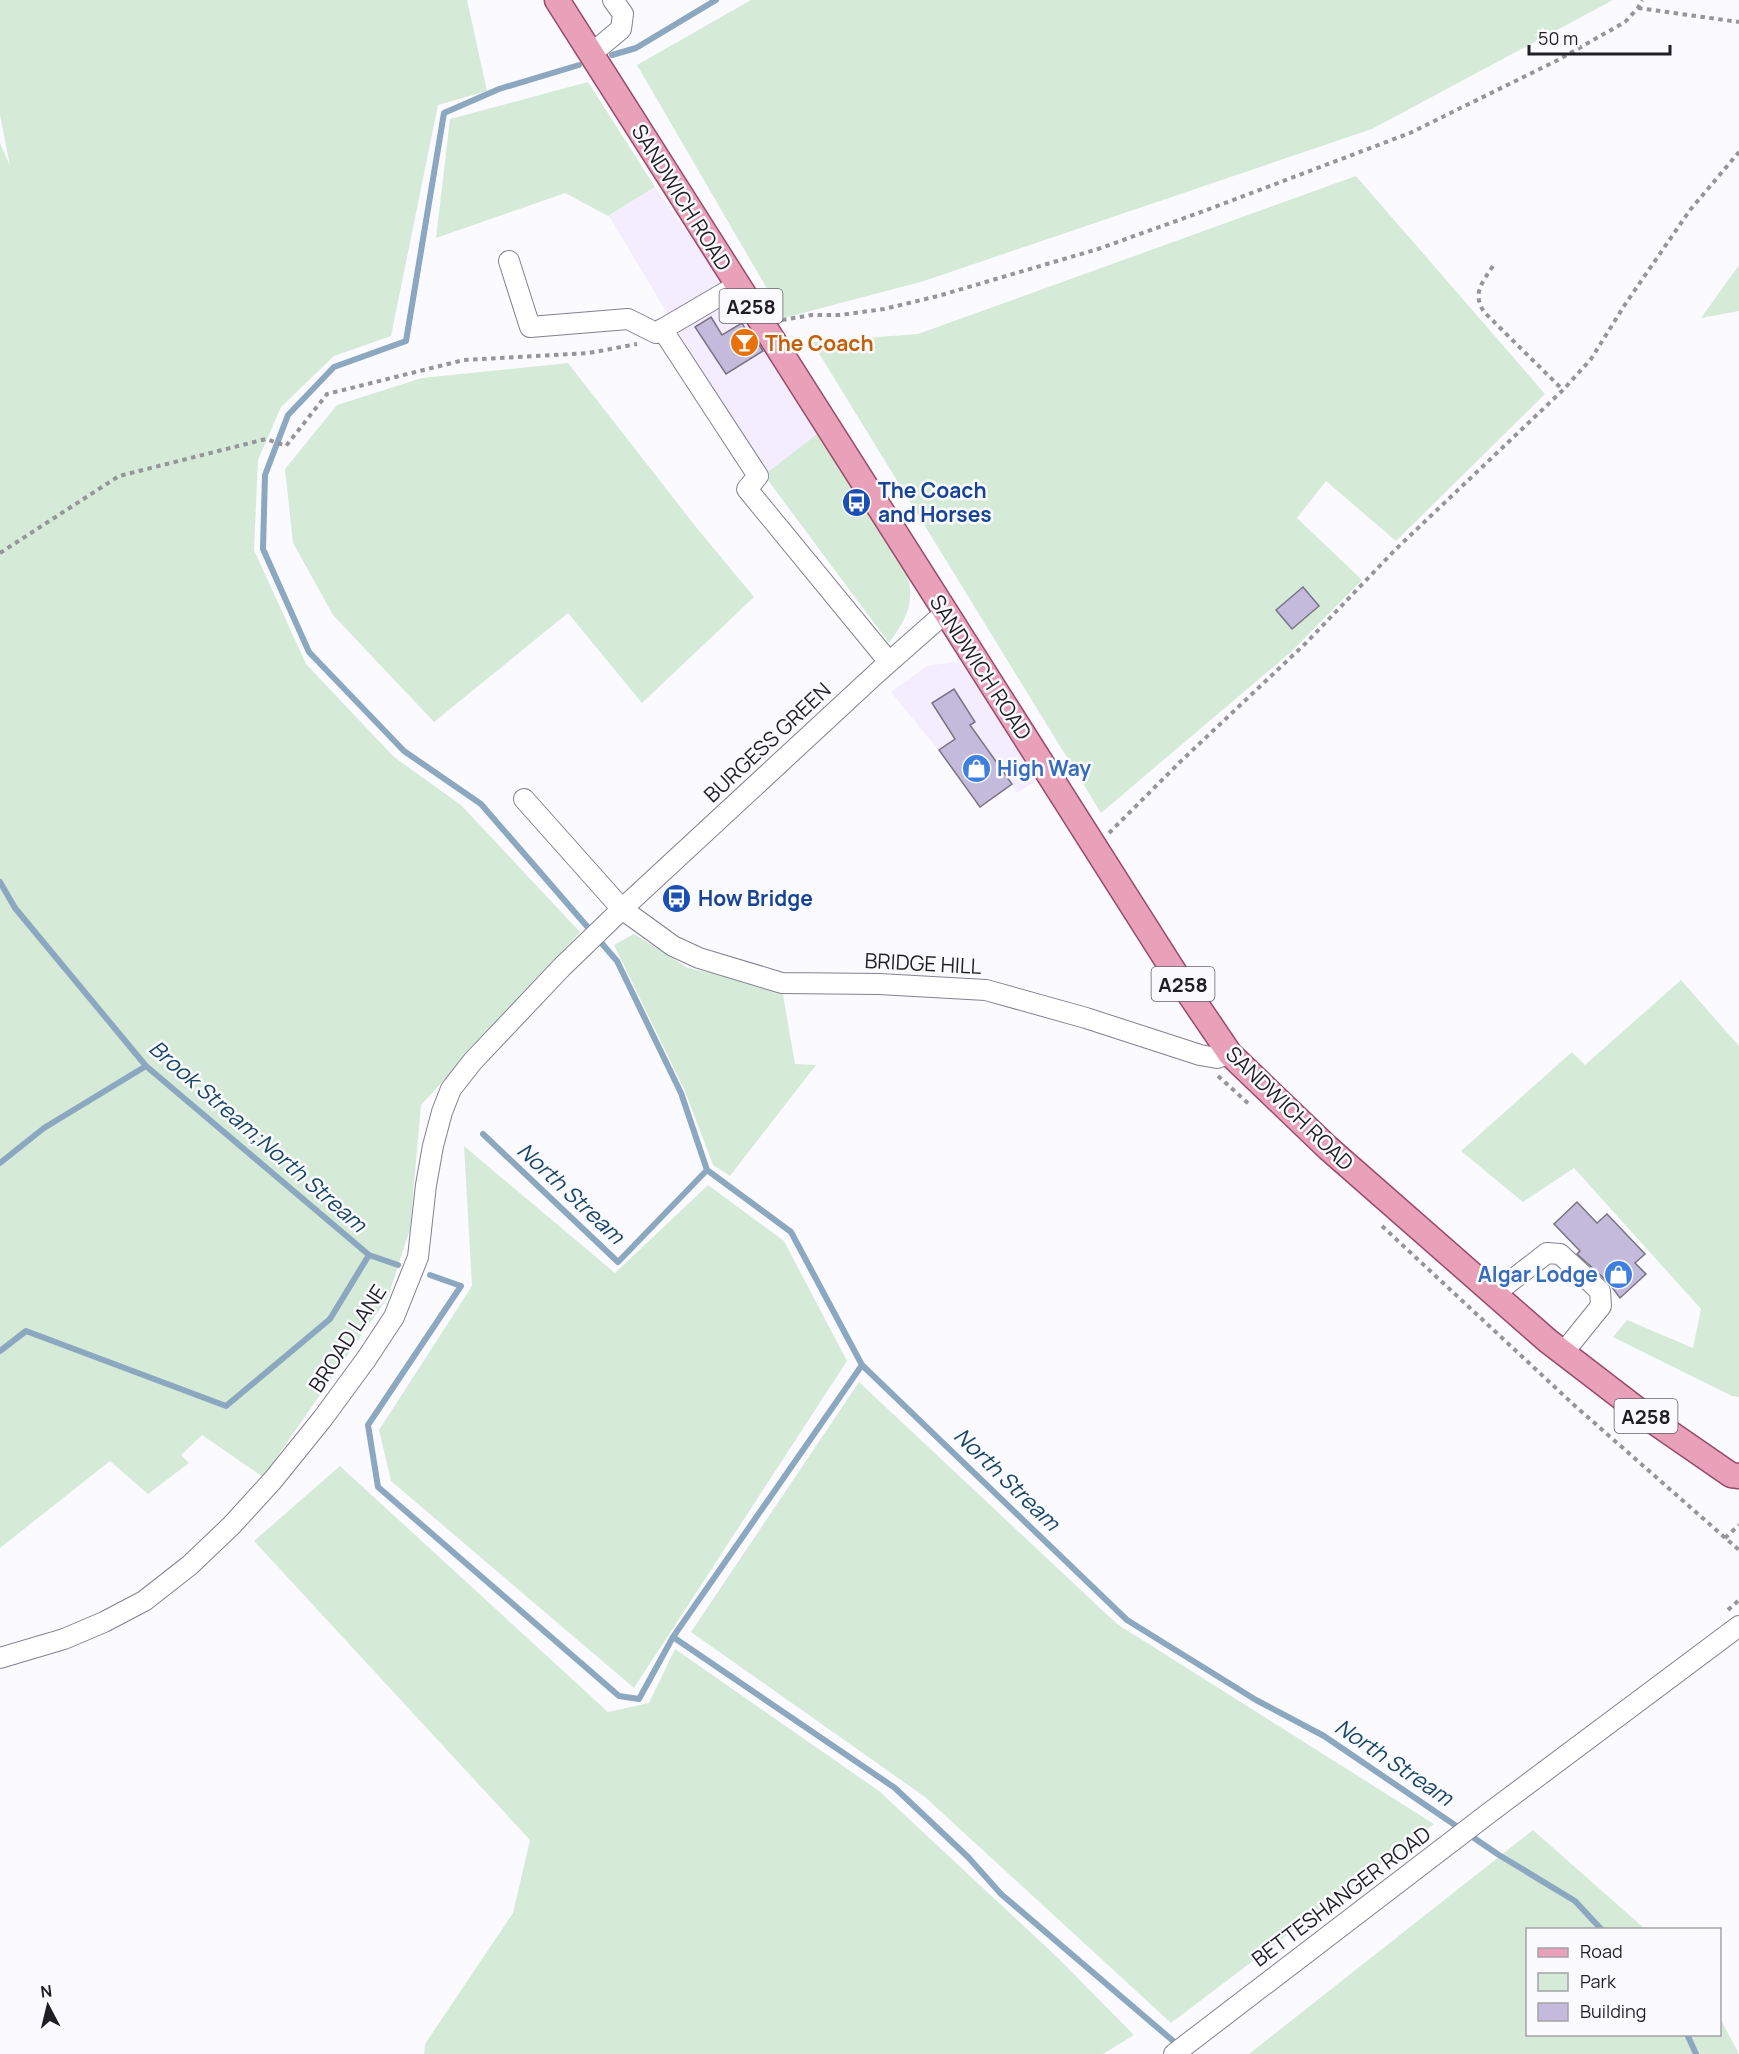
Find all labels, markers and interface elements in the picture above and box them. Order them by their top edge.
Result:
scale bar [1529,18,1670,56]
text: 50 m [1538,26,1578,50]
street label: SANDWICH ROAD [626,118,738,276]
road number: A258 [720,289,783,323]
bar icon: The Coach [728,327,760,359]
place label: The Coach [765,329,874,357]
place label: The Coach and Horses [878,476,992,528]
bus stop icon: The Coach and Horses [841,486,873,518]
street label: SANDWICH ROAD [924,589,1038,745]
street label: BURGESS GREEN [698,676,836,808]
shop icon: High Way [960,752,992,784]
place label: High Way [997,754,1091,782]
bus stop icon: How Bridge [661,882,693,914]
place label: How Bridge [698,884,813,912]
street label: BRIDGE HILL [864,946,982,980]
road number: A258 [1152,967,1214,1001]
water label: Brook Stream;North Stream [143,1033,374,1240]
street label: SANDWICH ROAD [1220,1040,1360,1176]
water label: North Stream [511,1136,632,1251]
shop icon: Algar Lodge [1603,1258,1635,1290]
place label: Algar Lodge [1478,1260,1598,1288]
street label: BROAD LANE [302,1279,392,1397]
road number: A258 [1614,1399,1678,1433]
water label: North Stream [948,1421,1067,1538]
water label: North Stream [1329,1712,1460,1813]
street label: BETTESHANGER ROAD [1246,1819,1436,1973]
legend [1526,1928,1721,2036]
text: Road [1580,1939,1623,1963]
text: Park [1580,1969,1617,1993]
north arrow [18,1976,78,2036]
text: N [39,1979,53,2003]
text: Building [1580,1999,1646,2023]

